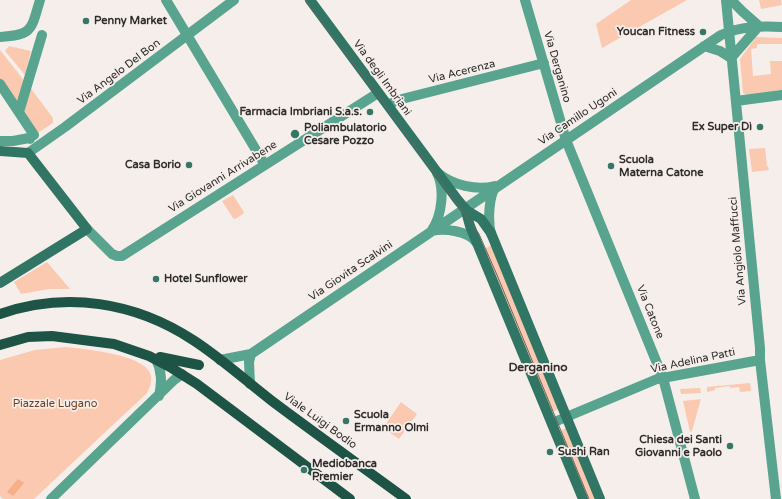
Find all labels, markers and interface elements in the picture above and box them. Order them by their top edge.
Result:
place label: Penny Market [94,14,167,28]
marker: Penny Market [81,16,91,26]
place label: Youcan Fitness [617,25,695,39]
marker: Youcan Fitness [698,27,708,37]
street label: Via Derganino [541,30,573,104]
street label: Via Angelo Del Bon [75,37,163,107]
street label: Via degli Imbriani [350,38,414,118]
street label: Via Acerenza [427,57,497,87]
street label: Via Camillo Ugoni [536,86,620,148]
place label: Farmacia Imbriani S.a.s. [240,105,362,119]
marker: Farmacia Imbriani S.a.s. [365,107,375,117]
place label: Ex Super Dì [692,120,752,134]
place label: Poliambulatorio Cesare Pozzo [304,121,387,147]
marker: Ex Super Dì [755,122,765,132]
marker: Poliambulatorio Cesare Pozzo [289,128,301,140]
street label: Via Giovanni Arrivabene [166,138,280,216]
place label: Scuola Materna Catone [619,153,703,179]
place label: Casa Borio [125,158,181,172]
marker: Casa Borio [184,160,194,170]
marker: Scuola Materna Catone [606,161,616,171]
street label: Via Angiolo Maffucci [727,196,749,306]
street label: Via Giovita Scalvini [307,238,395,304]
place label: Hotel Sunflower [164,272,247,286]
marker: Hotel Sunflower [151,274,161,284]
street label: Via Catone [633,283,667,341]
street label: Via Adelina Patti [650,346,736,376]
district label: Derganino [508,361,568,375]
street label: Viale Luigi Bodio [281,390,359,452]
park label: Piazzale Lugano [13,397,97,411]
place label: Scuola Ermanno Olmi [354,408,429,434]
marker: Scuola Ermanno Olmi [341,416,351,426]
place label: Chiesa dei Santi Giovanni e Paolo [635,433,722,459]
marker: Chiesa dei Santi Giovanni e Paolo [725,441,735,451]
place label: Sushi Ran [558,445,610,459]
marker: Sushi Ran [545,447,555,457]
place label: Mediobanca Premier [312,457,377,483]
marker: Mediobanca Premier [299,465,309,475]

